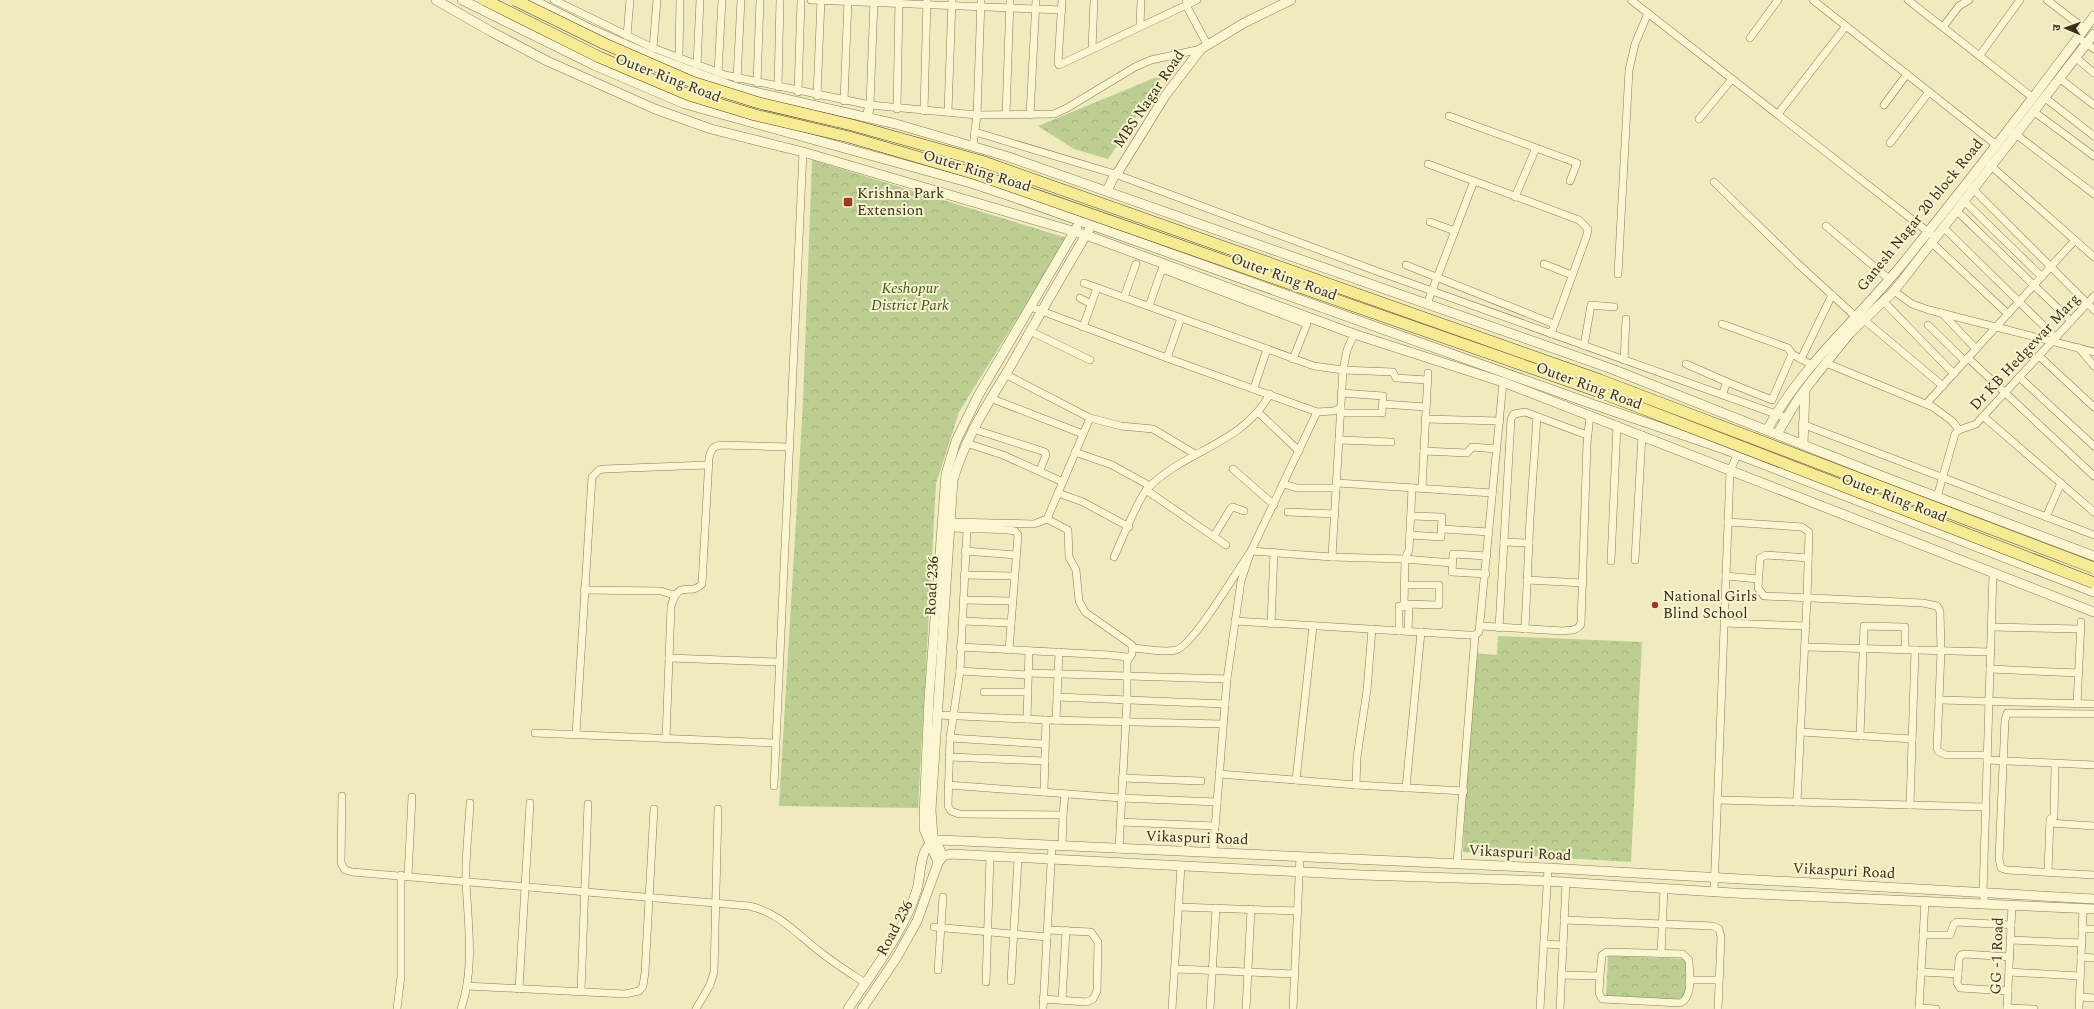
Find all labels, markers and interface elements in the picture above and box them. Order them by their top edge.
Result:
north arrow [2046,8,2086,48]
text: उ [2048,24,2065,31]
street label: MBS Nagar Road [1108,45,1190,153]
street label: Outer Ring Road [612,47,724,109]
street label: Ganesh Nagar 20 block Road [1851,134,1989,296]
street label: Outer Ring Road [920,144,1034,198]
place label: Krishna Park Extension [857,182,944,222]
marker: Krishna Park Extension [842,196,854,208]
street label: Outer Ring Road [1228,247,1340,307]
park label: Keshopur District Park [871,277,949,317]
street label: Dr KB Hedgewar Marg [1964,288,2086,416]
street label: Outer Ring Road [1533,356,1645,416]
street label: Outer Ring Road [1838,467,1950,529]
street label: Road 236 [919,555,945,617]
place label: National Girls Blind School [1663,585,1757,625]
marker: National Girls Blind School [1650,600,1660,610]
street label: Vikaspuri Road [1145,825,1249,851]
street label: Vikaspuri Road [1468,839,1572,867]
street label: Vikaspuri Road [1792,857,1896,885]
street label: Road 236 [871,896,919,960]
street label: GG -1 Road [1984,917,2010,995]

